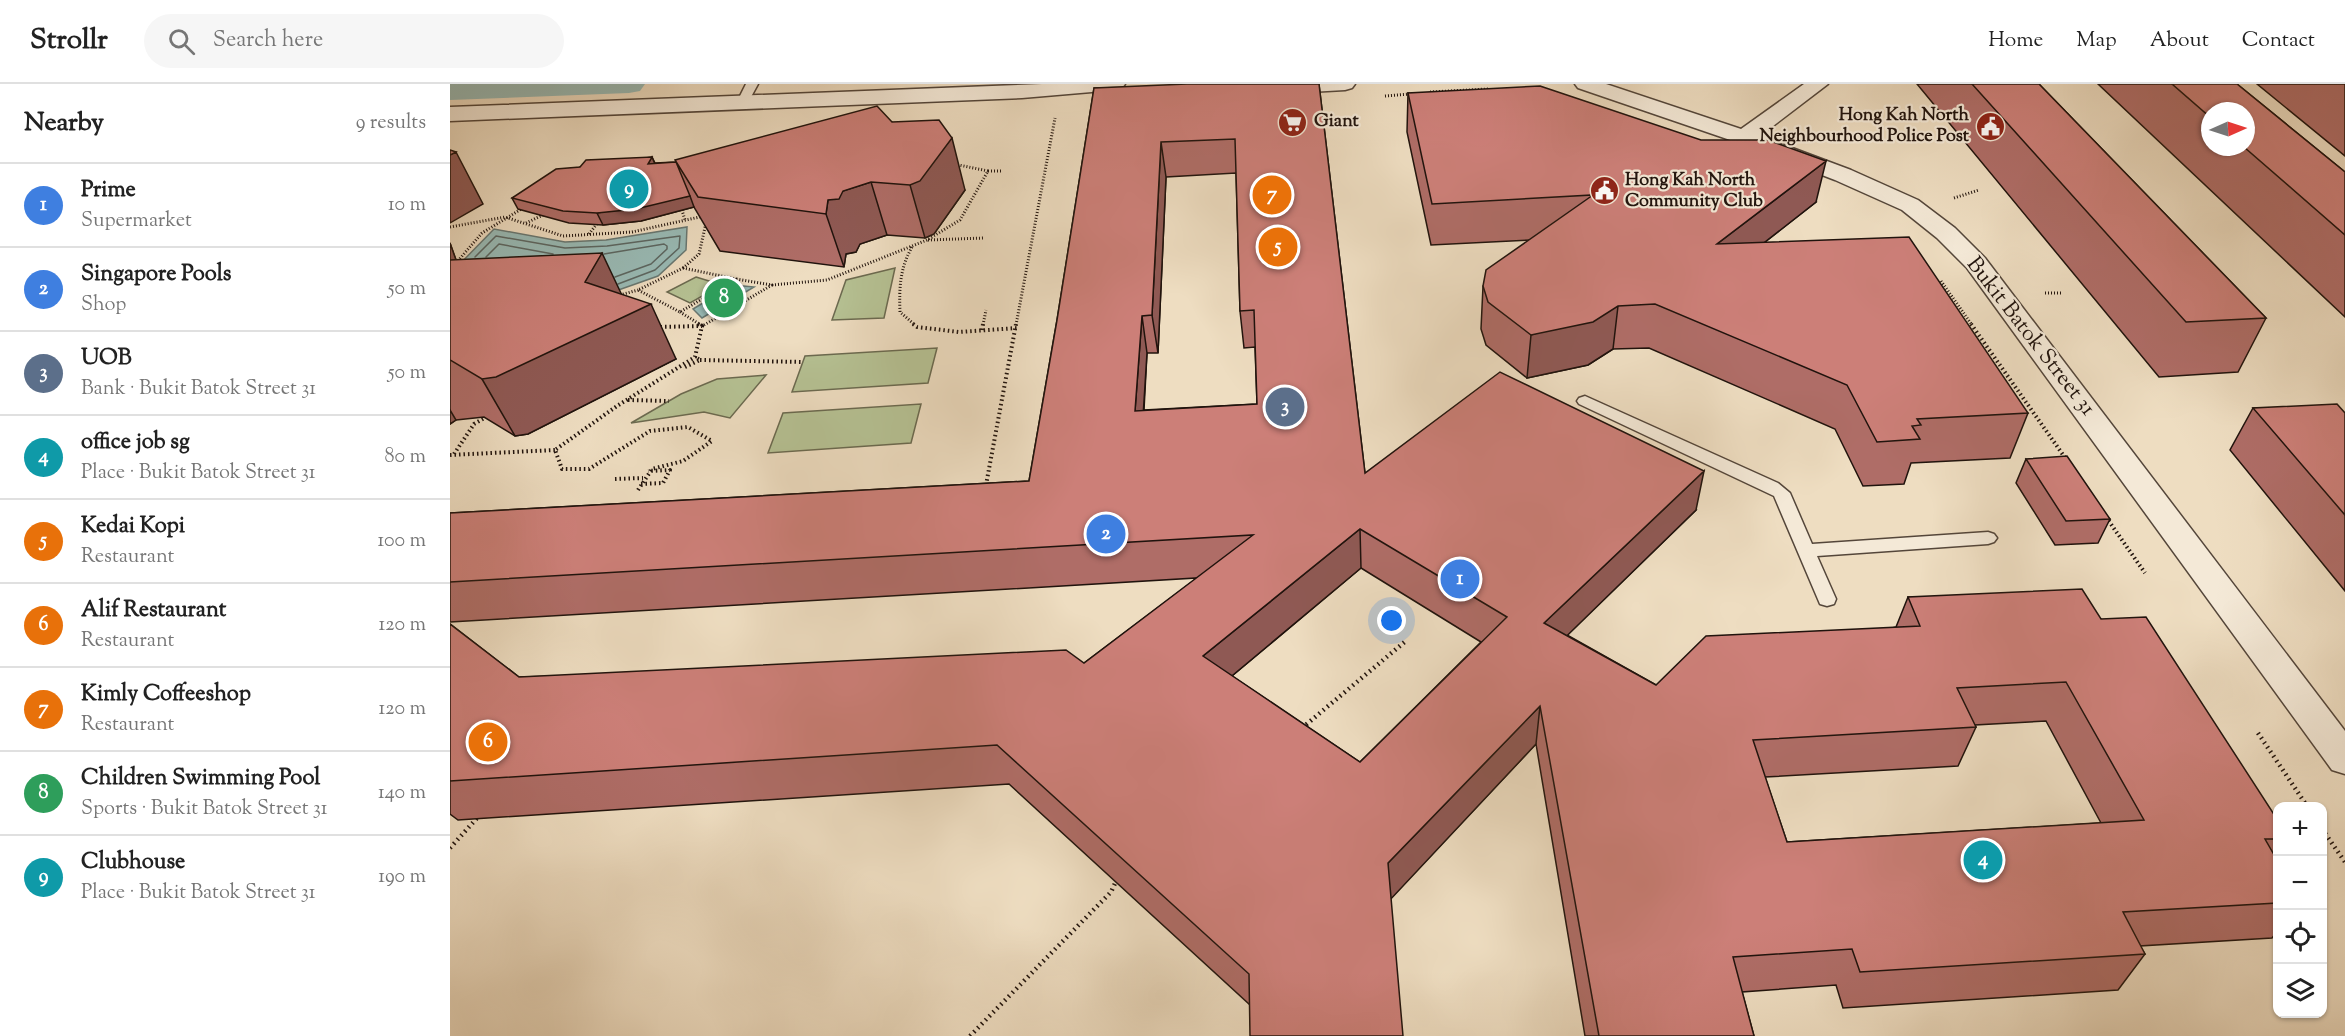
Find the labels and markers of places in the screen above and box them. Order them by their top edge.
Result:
place label: Hong Kah North Neighbourhood Police Post [1760,103,1970,150]
supermarket icon: Giant [1277,106,1309,138]
place label: Giant [1314,109,1360,135]
public building icon: Hong Kah North Neighbourhood Police Post [1974,110,2006,142]
pin: 9 [610,166,648,212]
place label: Hong Kah North Community Club [1625,168,1763,215]
pin: 7 [1252,172,1292,218]
public building icon: Hong Kah North Community Club [1588,175,1620,207]
pin: 5 [1258,224,1298,270]
pin: 8 [704,276,744,320]
pin: 3 [1266,384,1304,430]
pin: 2 [1086,512,1126,556]
pin: 1 [1440,556,1480,602]
pin: 6 [468,720,507,764]
pin: 4 [1964,838,2002,882]

